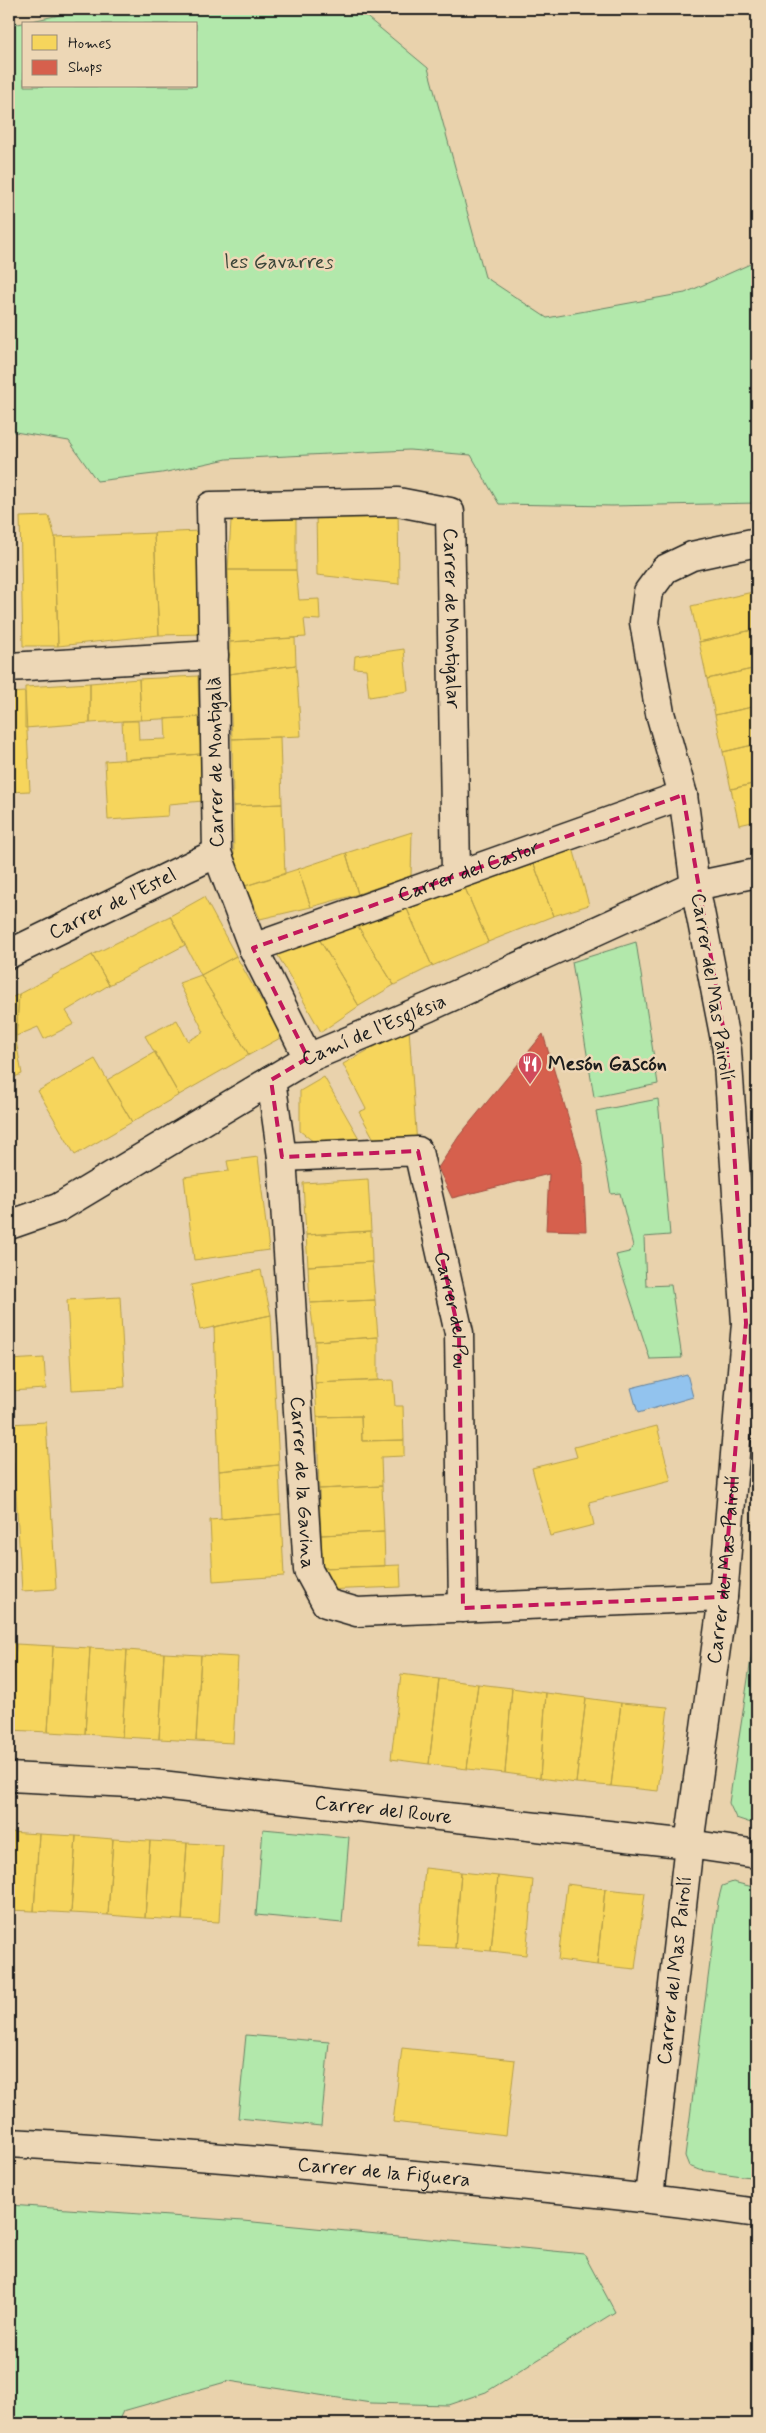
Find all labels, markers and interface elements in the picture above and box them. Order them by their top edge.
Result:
legend [22,22,198,88]
text: Homes [68,34,111,54]
text: Shops [68,58,103,78]
park label: les Gavarres [225,249,334,276]
street label: Carrer de Montigalar [437,528,467,710]
street label: Carrer de Montigalà [201,676,231,848]
street label: Carrer del Castor [394,834,543,909]
street label: Carrer de l'Estel [44,861,181,946]
street label: Carrer del Mas Pairolí [684,891,740,1083]
street label: Camí de l'Església [297,987,451,1073]
restaurant icon: Mesón Gascón [517,1051,543,1085]
place label: Mesón Gascón [548,1051,667,1078]
street label: Carrer del Pou [428,1249,473,1369]
street label: Carrer de la Gavina [284,1395,321,1570]
street label: Carrer del Mas Pairolí [700,1474,747,1666]
street label: Carrer del Roure [313,1789,454,1831]
street label: Carrer del Mas Pairolí [651,1875,699,2066]
street label: Carrer de la Figuera [296,2151,472,2194]

